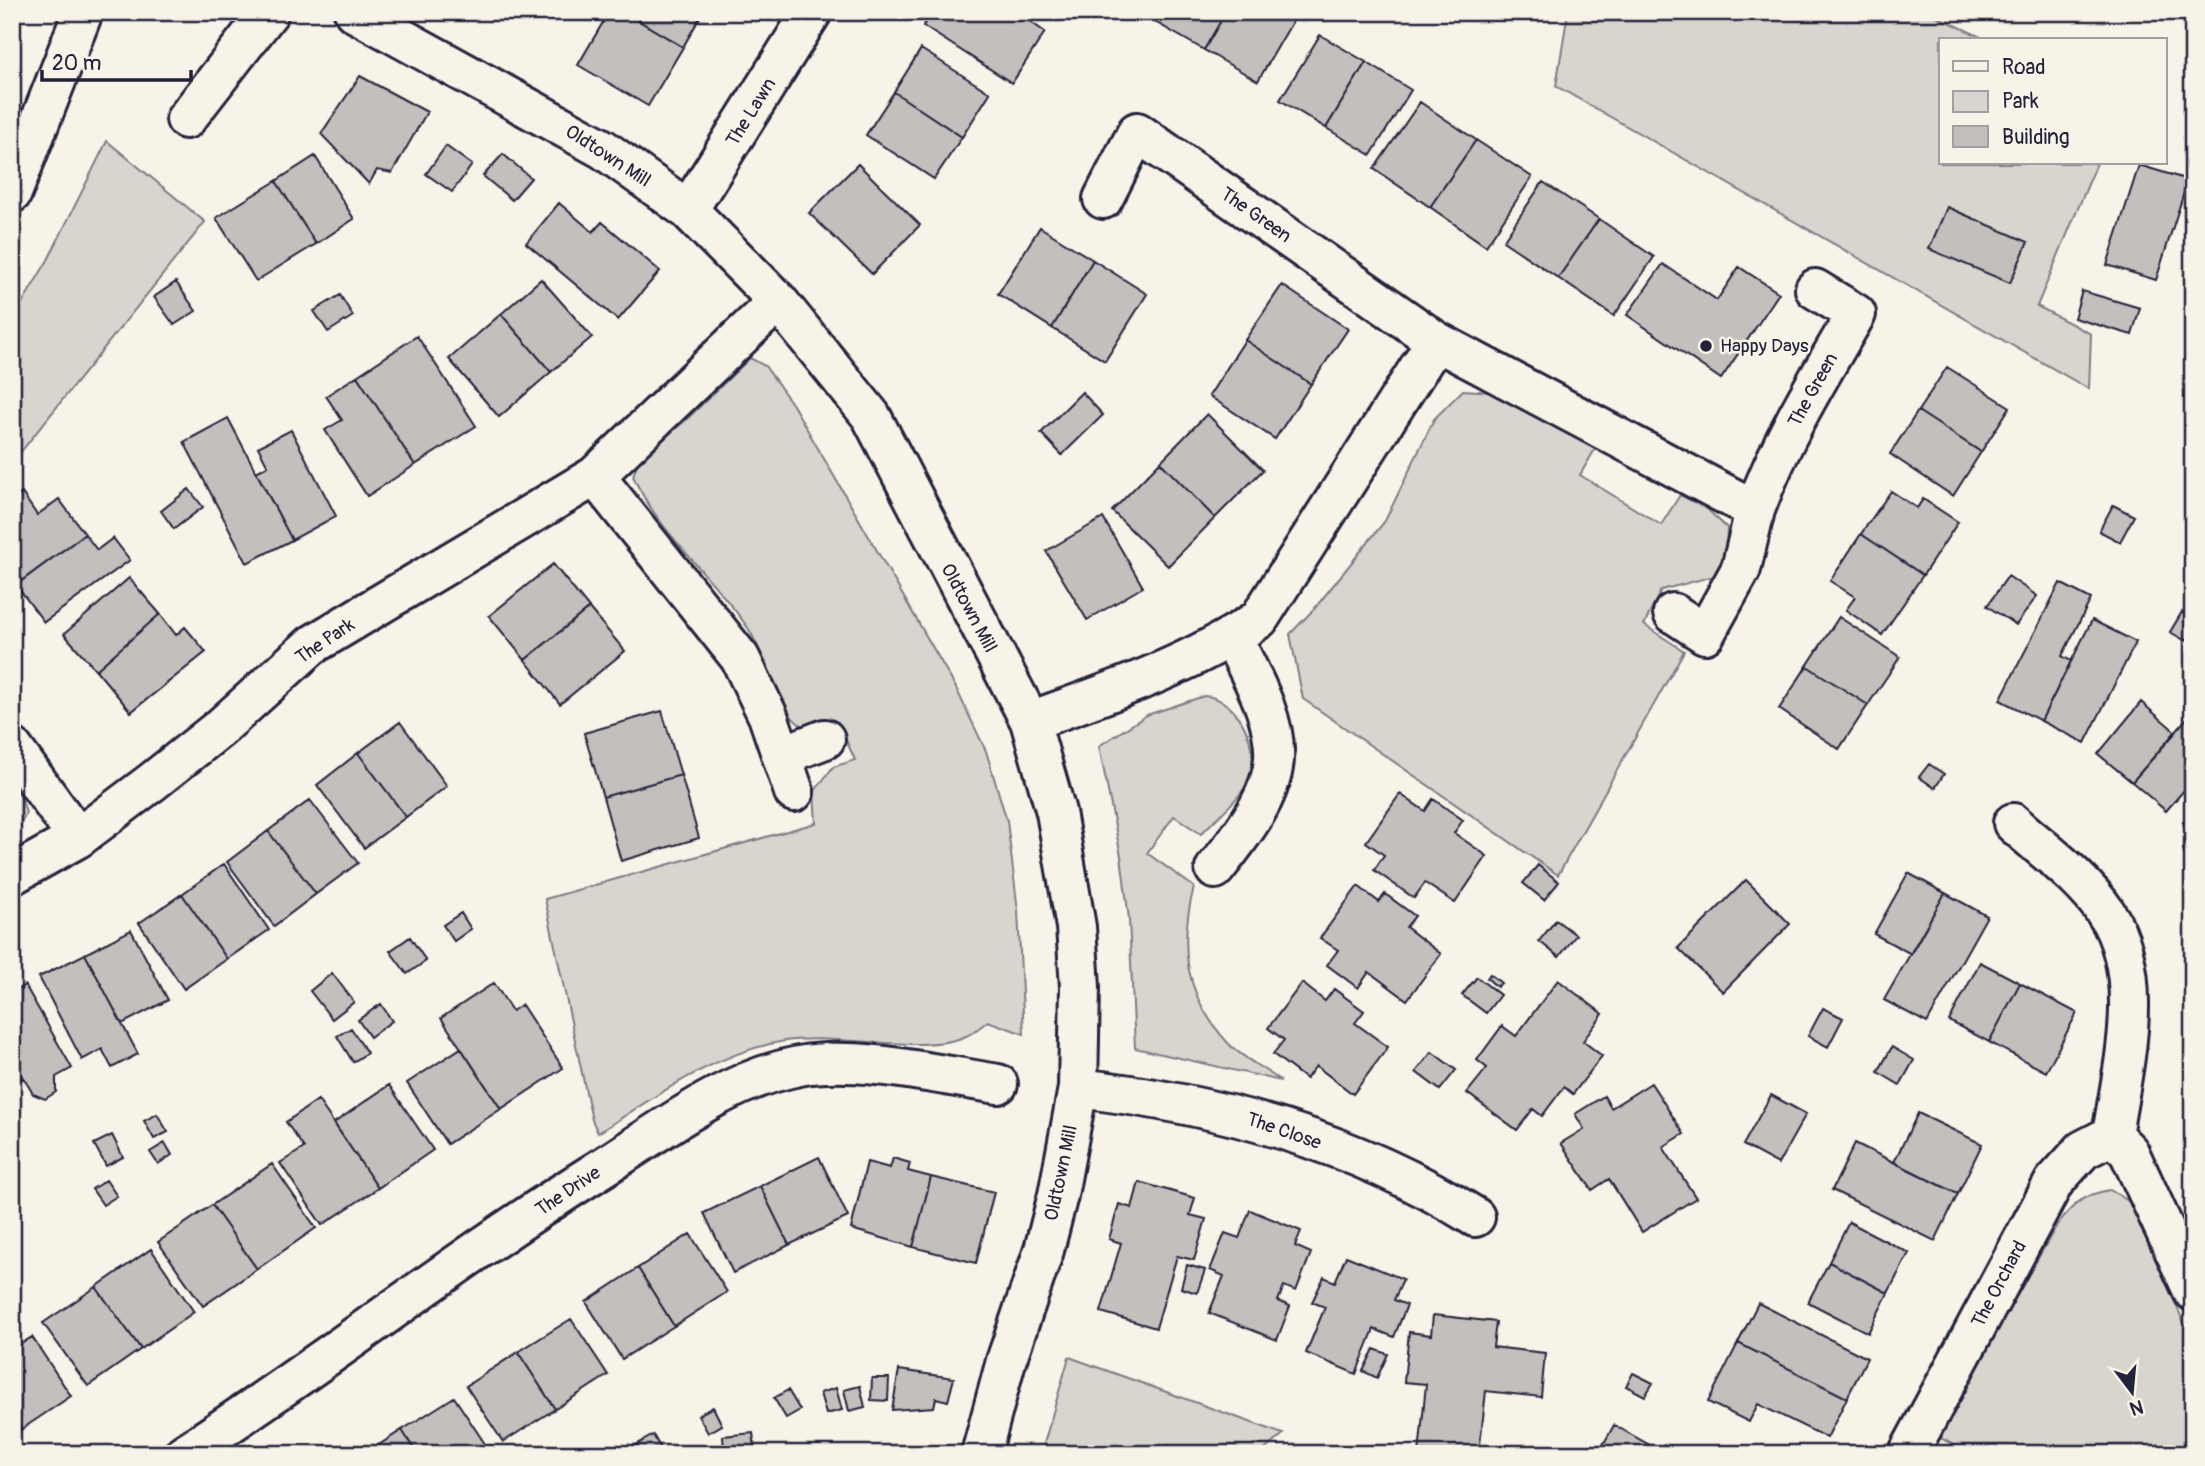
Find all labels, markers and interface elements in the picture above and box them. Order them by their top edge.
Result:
scale bar [42,38,191,82]
legend [1939,38,2166,164]
text: 20 m [52,50,101,77]
text: Road [2002,54,2046,81]
street label: The Lawn [721,73,781,151]
text: Park [2002,88,2039,115]
street label: Oldtown Mill [561,119,655,193]
text: Building [2002,124,2069,151]
street label: The Green [1216,182,1296,248]
place label: Happy Days [1720,334,1809,358]
marker: Happy Days [1698,338,1714,354]
street label: The Green [1783,349,1843,431]
street label: Oldtown Mill [936,559,1002,657]
street label: The Park [291,612,359,669]
street label: The Close [1244,1107,1325,1155]
street label: Oldtown Mill [1039,1123,1083,1223]
street label: The Drive [531,1160,606,1222]
street label: The Orchard [1966,1236,2032,1332]
north arrow [2096,1358,2166,1428]
text: N [2127,1394,2146,1421]

